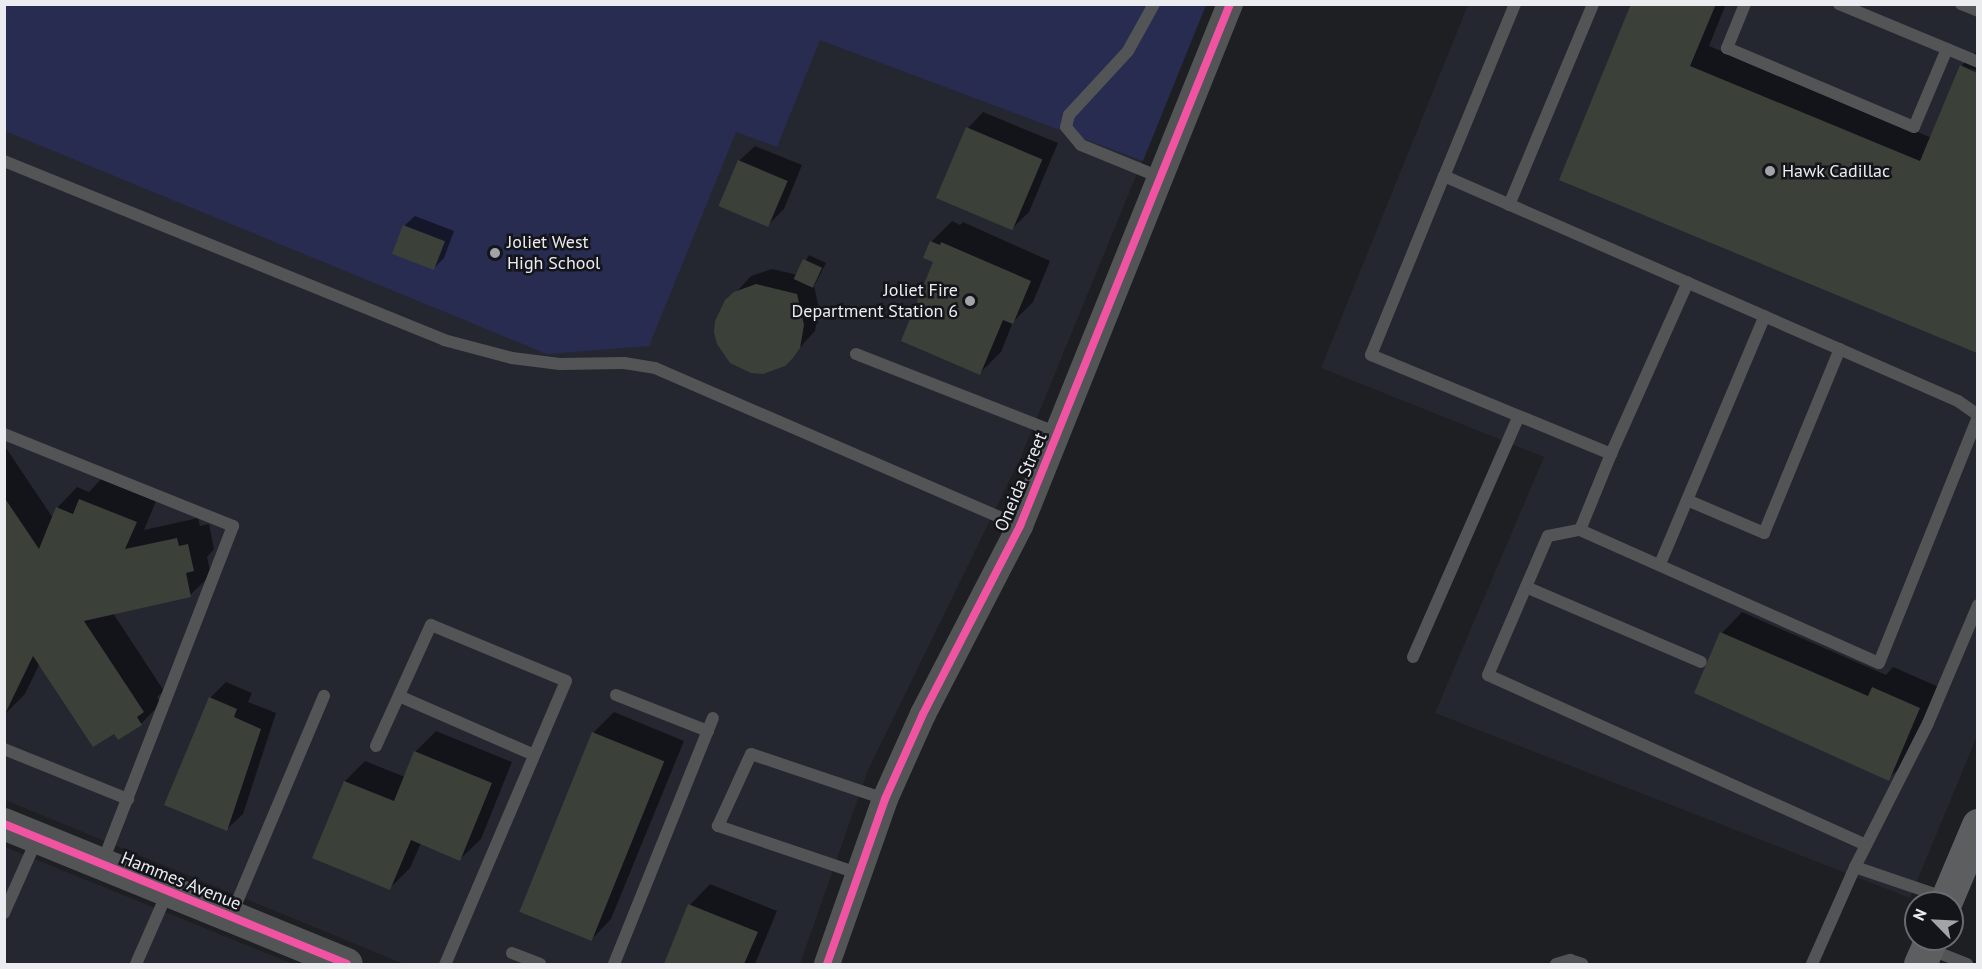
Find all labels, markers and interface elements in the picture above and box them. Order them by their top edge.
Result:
place label: Hawk Cadillac [1782,160,1891,182]
marker: Hawk Cadillac [1763,164,1777,178]
place label: Joliet West High School [507,232,600,274]
marker: Joliet West High School [488,246,502,260]
place label: Joliet Fire Department Station 6 [792,280,958,322]
marker: Joliet Fire Department Station 6 [963,294,977,308]
street label: Oneida Street [990,429,1052,535]
street label: Hammes Avenue [118,847,244,915]
north arrow [1904,891,1964,951]
text: N [1908,906,1931,923]

